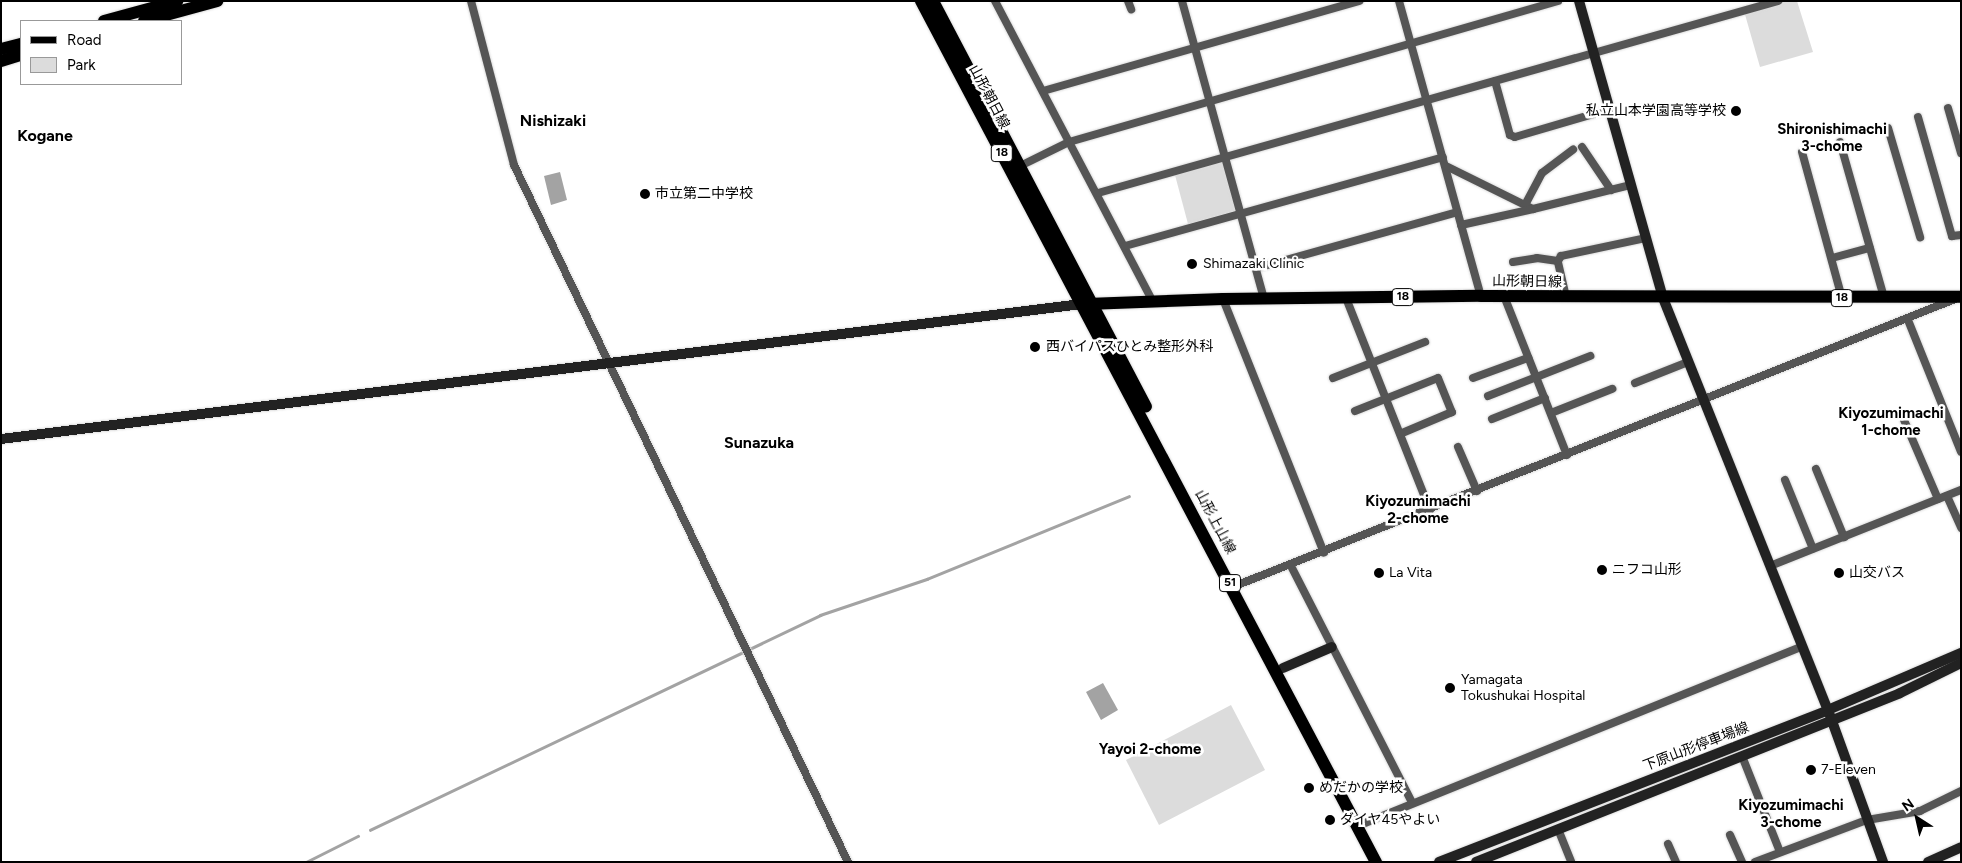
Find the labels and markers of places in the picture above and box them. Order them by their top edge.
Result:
place label: 私立山本学園高等学校 [1586,103,1726,119]
marker: 私立山本学園高等学校 [1730,105,1742,117]
place label: 市立第二中学校 [655,186,753,202]
marker: 市立第二中学校 [639,188,651,200]
place label: Shimazaki Clinic [1203,256,1304,272]
marker: Shimazaki Clinic [1185,257,1199,271]
place label: 西バイパスひとみ整形外科 [1046,339,1214,355]
marker: 西バイパスひとみ整形外科 [1028,340,1042,354]
place label: ニフコ山形 [1612,562,1682,578]
marker: ニフコ山形 [1596,564,1608,576]
place label: La Vita [1389,565,1432,581]
place label: 山交バス [1849,565,1905,581]
marker: La Vita [1373,567,1385,579]
marker: 山交バス [1833,567,1845,579]
place label: Yamagata Tokushukai Hospital [1461,672,1585,704]
marker: Yamagata Tokushukai Hospital [1443,681,1457,695]
place label: 7-Eleven [1821,762,1876,778]
marker: 7-Eleven [1805,764,1817,776]
place label: めだかの学校 [1319,780,1403,796]
marker: めだかの学校 [1303,782,1315,794]
place label: ダイヤ45やよい [1340,812,1441,828]
marker: ダイヤ45やよい [1324,814,1336,826]

